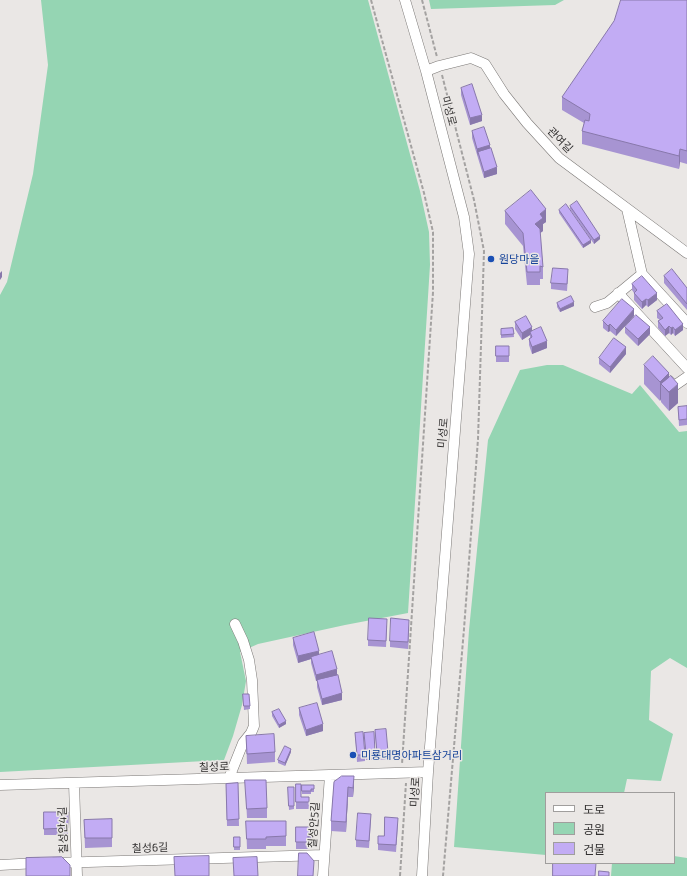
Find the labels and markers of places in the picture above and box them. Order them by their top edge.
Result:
place label: 원당마을 [499,252,539,266]
marker: 원당마을 [486,254,496,264]
place label: 미룡대명아파트삼거리 [361,748,462,762]
marker: 미룡대명아파트삼거리 [348,750,358,760]

